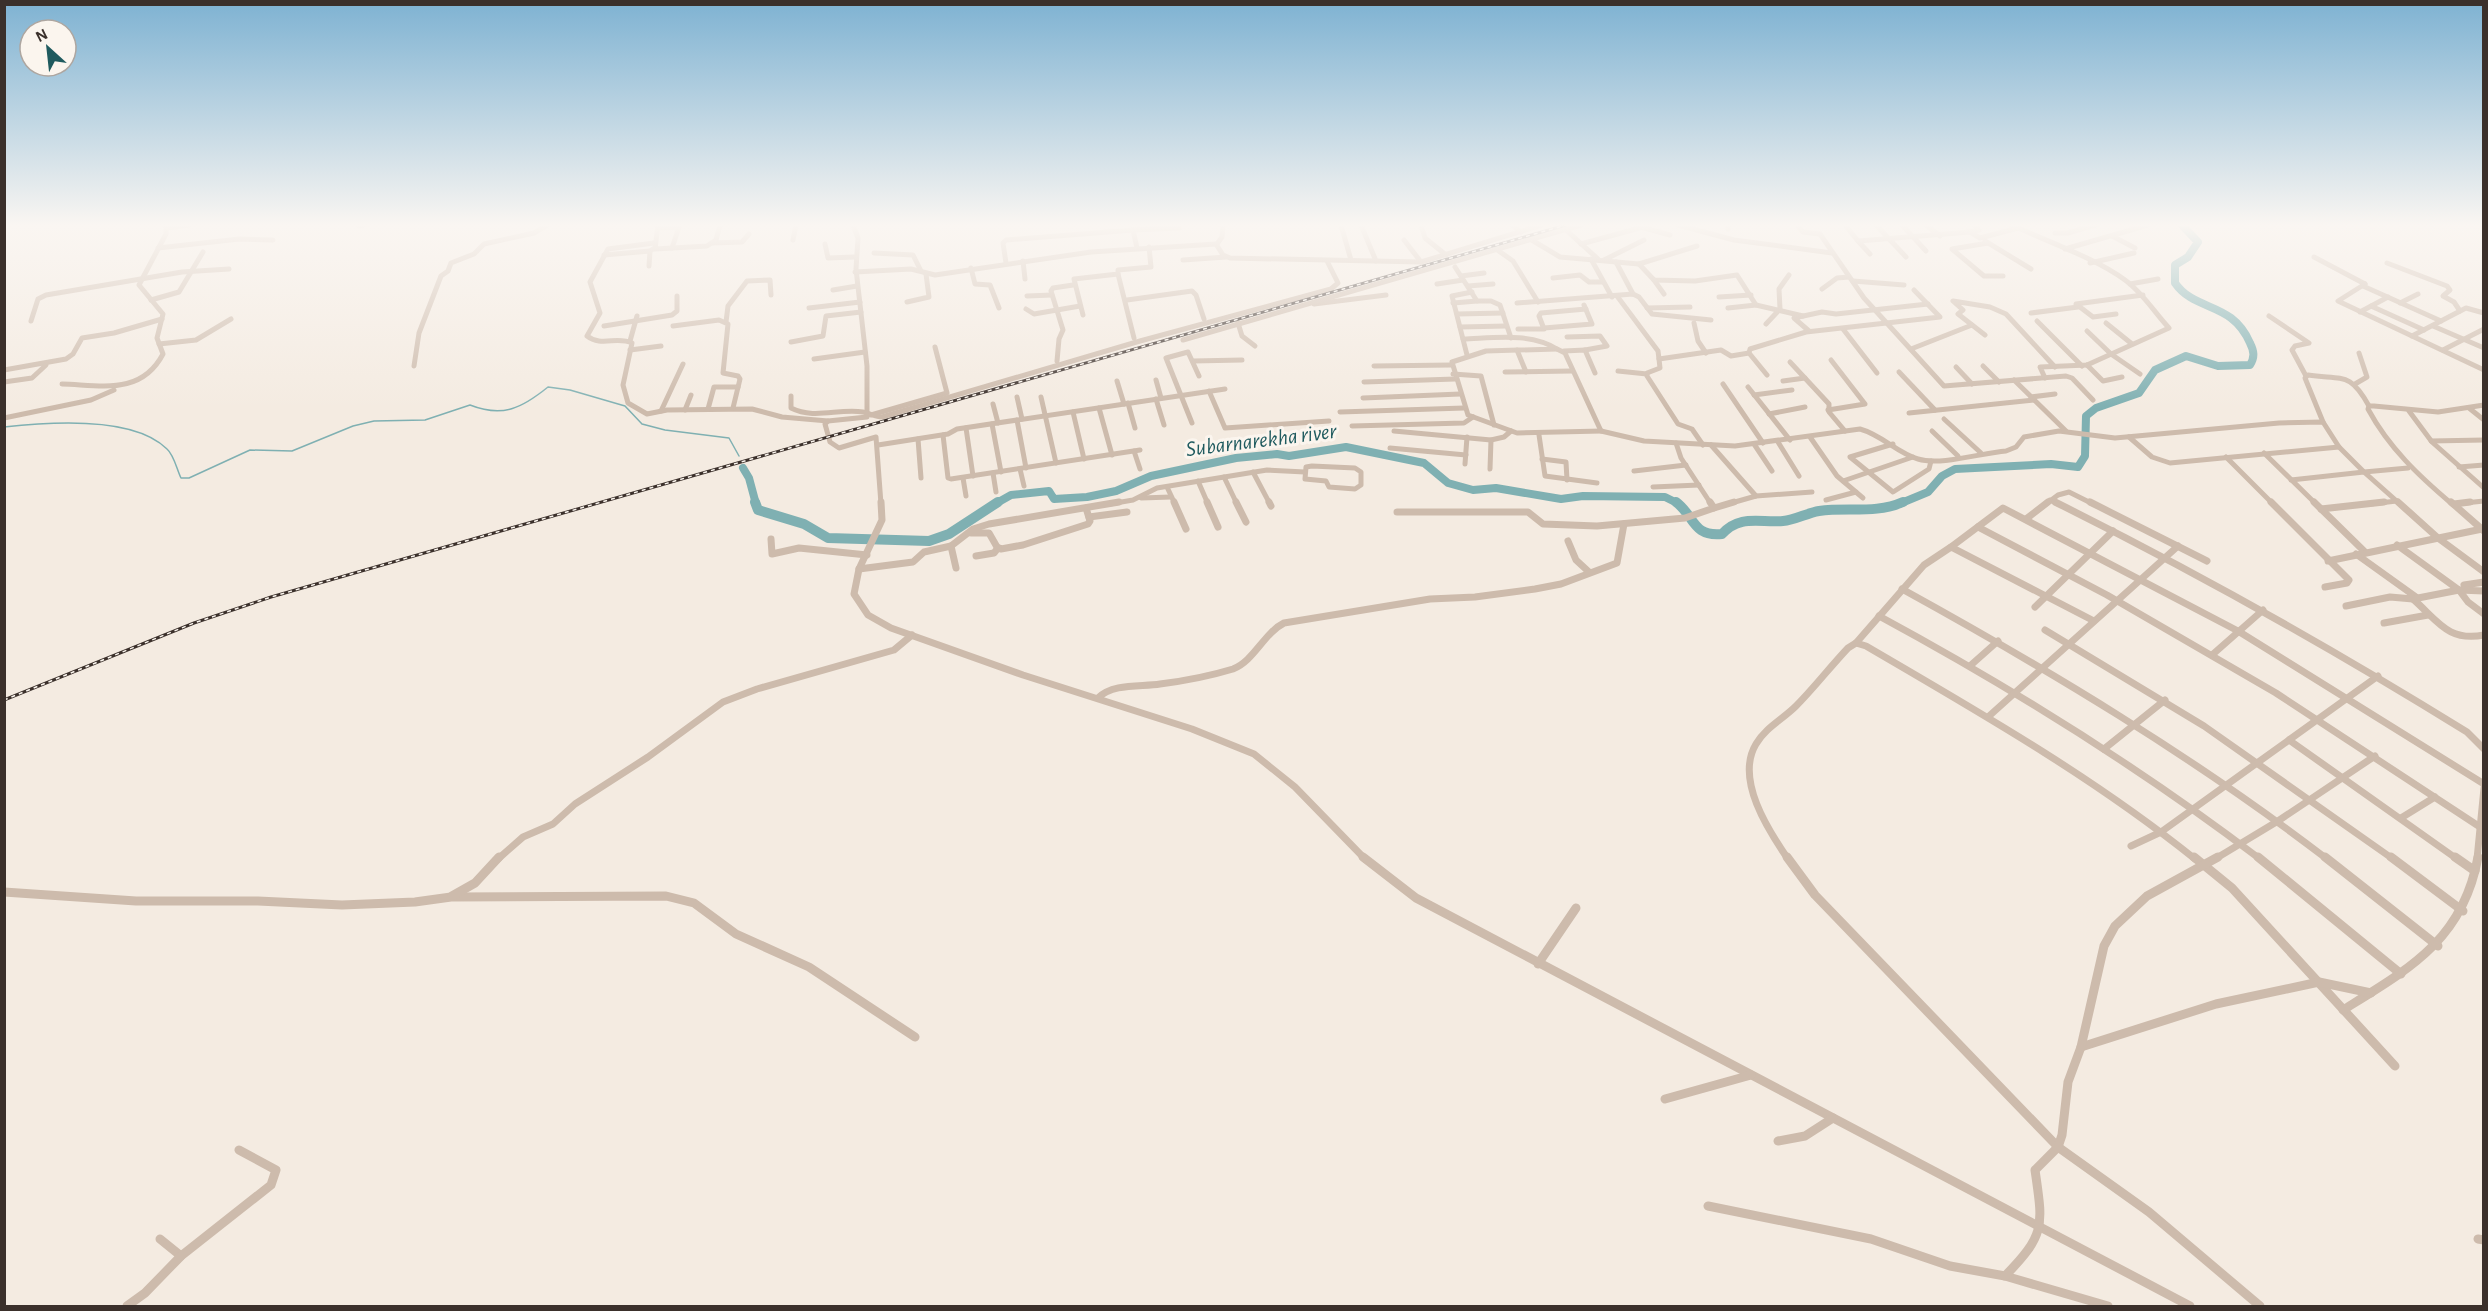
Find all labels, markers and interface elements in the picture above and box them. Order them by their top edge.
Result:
north arrow [18,18,78,78]
text: N [33,26,50,45]
water label: Subarnarekha river [1185,420,1339,460]

